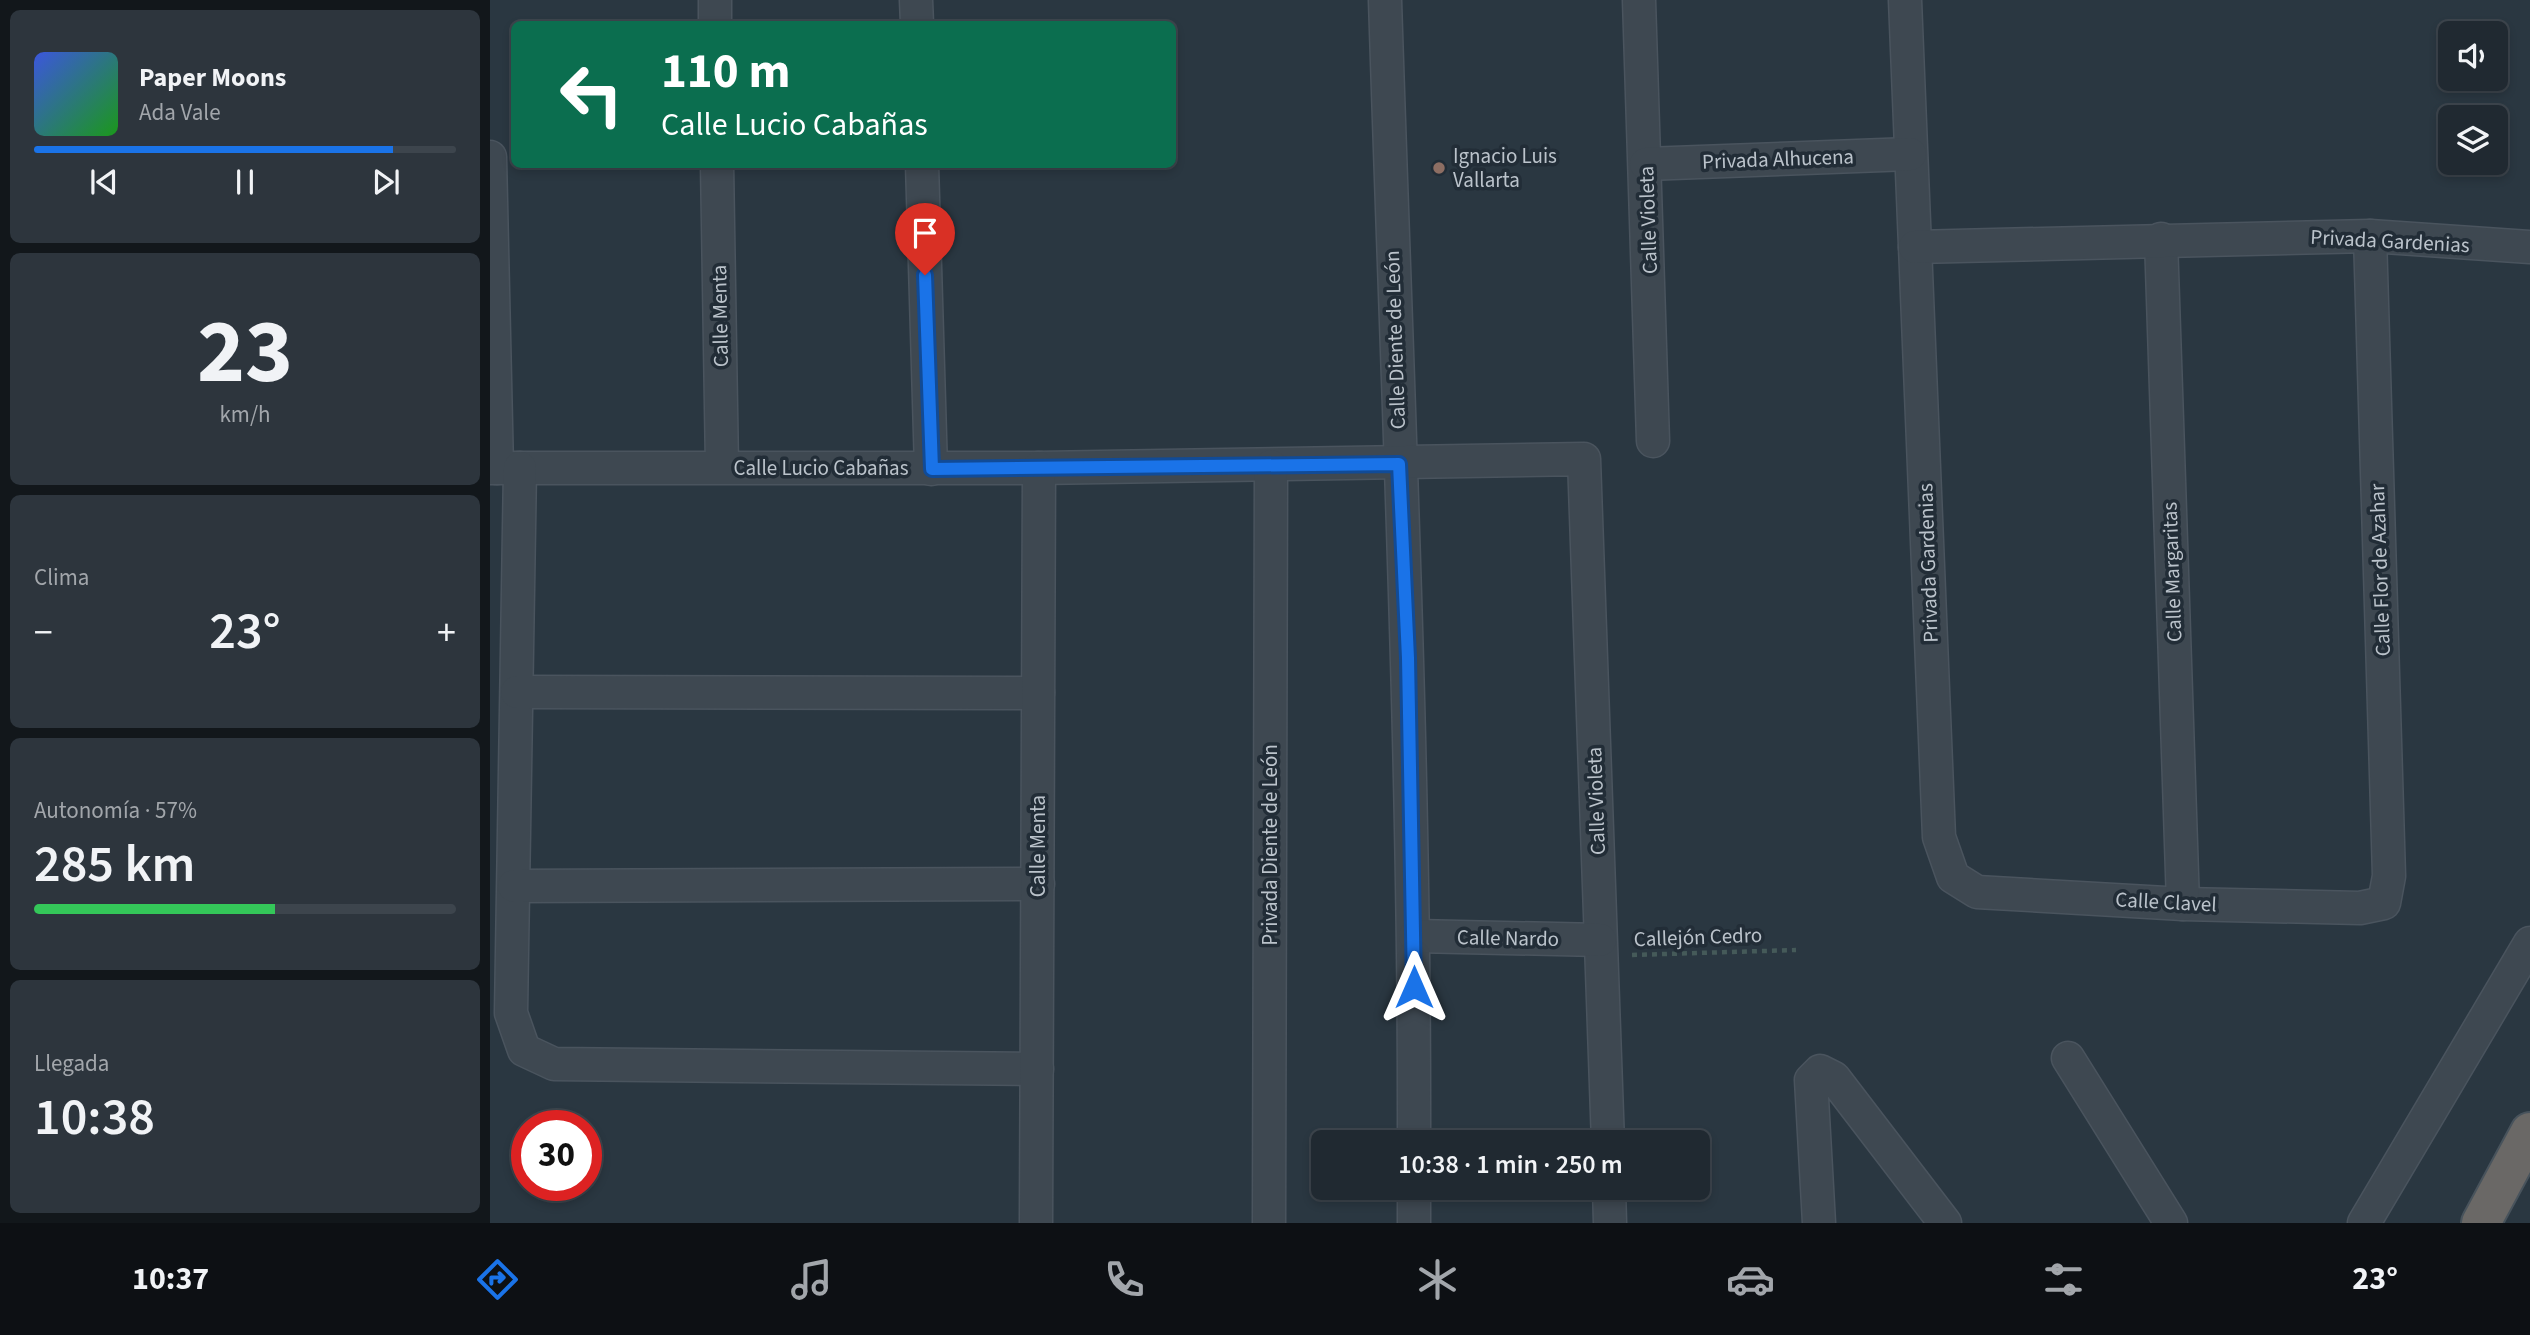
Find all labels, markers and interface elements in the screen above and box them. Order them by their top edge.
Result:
map controls [2438,21,2508,175]
button: sound [2438,21,2508,91]
text: 110 m [661,37,790,107]
icon: left [546,49,637,140]
text: Paper Moons [139,59,286,96]
text: Ada Vale [139,96,221,129]
text: Calle Lucio Cabañas [661,102,928,148]
button: layers [2438,105,2508,175]
place label: Ignacio Luis Vallarta [1453,141,1557,195]
street label: Privada Alhucena [1702,141,1854,177]
marker: Ignacio Luis Vallarta [1431,160,1447,176]
icon: previous [85,163,123,201]
icon: pause [226,163,264,201]
icon: next [367,163,405,201]
street label: Calle Violeta [1631,165,1665,275]
pin [895,203,955,275]
icon: arrive [906,214,944,252]
street label: Privada Gardenias [2310,222,2471,260]
street label: Calle Diente de León [1377,250,1413,430]
street label: Calle Menta [704,265,736,367]
text: 23 [197,288,293,417]
text: km/h [219,398,271,431]
street label: Calle Lucio Cabañas [734,453,909,483]
street label: Privada Gardenias [1910,483,1946,643]
street label: Calle Flor de Azahar [2362,483,2398,657]
street label: Calle Margaritas [2155,501,2189,643]
text: Clima [34,561,89,594]
text: 23° [209,595,281,669]
text: − [34,606,53,660]
text: + [437,606,456,660]
street label: Privada Diente de León [1255,744,1285,946]
street label: Calle Violeta [1579,746,1613,856]
text: Autonomía · 57% [34,794,197,827]
street label: Calle Menta [1023,795,1053,897]
text: 285 km [34,828,195,902]
street label: Calle Clavel [2115,884,2217,920]
street label: Callejón Cedro [1633,920,1763,954]
street label: Calle Nardo [1457,922,1559,954]
position arrow [1377,950,1451,1024]
text: Llegada [34,1047,109,1080]
text: 10:38 [34,1081,155,1155]
speed limit sign: 30 [511,1110,602,1201]
text: 10:38 · 1 min · 250 m [1398,1146,1623,1183]
icon: directions [473,1255,522,1304]
icon: music [787,1255,836,1304]
icon: phone [1100,1255,1149,1304]
icon: climate [1413,1255,1462,1304]
icon: car [1726,1255,1775,1304]
icon: filters [2039,1255,2088,1304]
text: 10:37 [132,1256,209,1302]
text: 23° [2352,1256,2398,1302]

